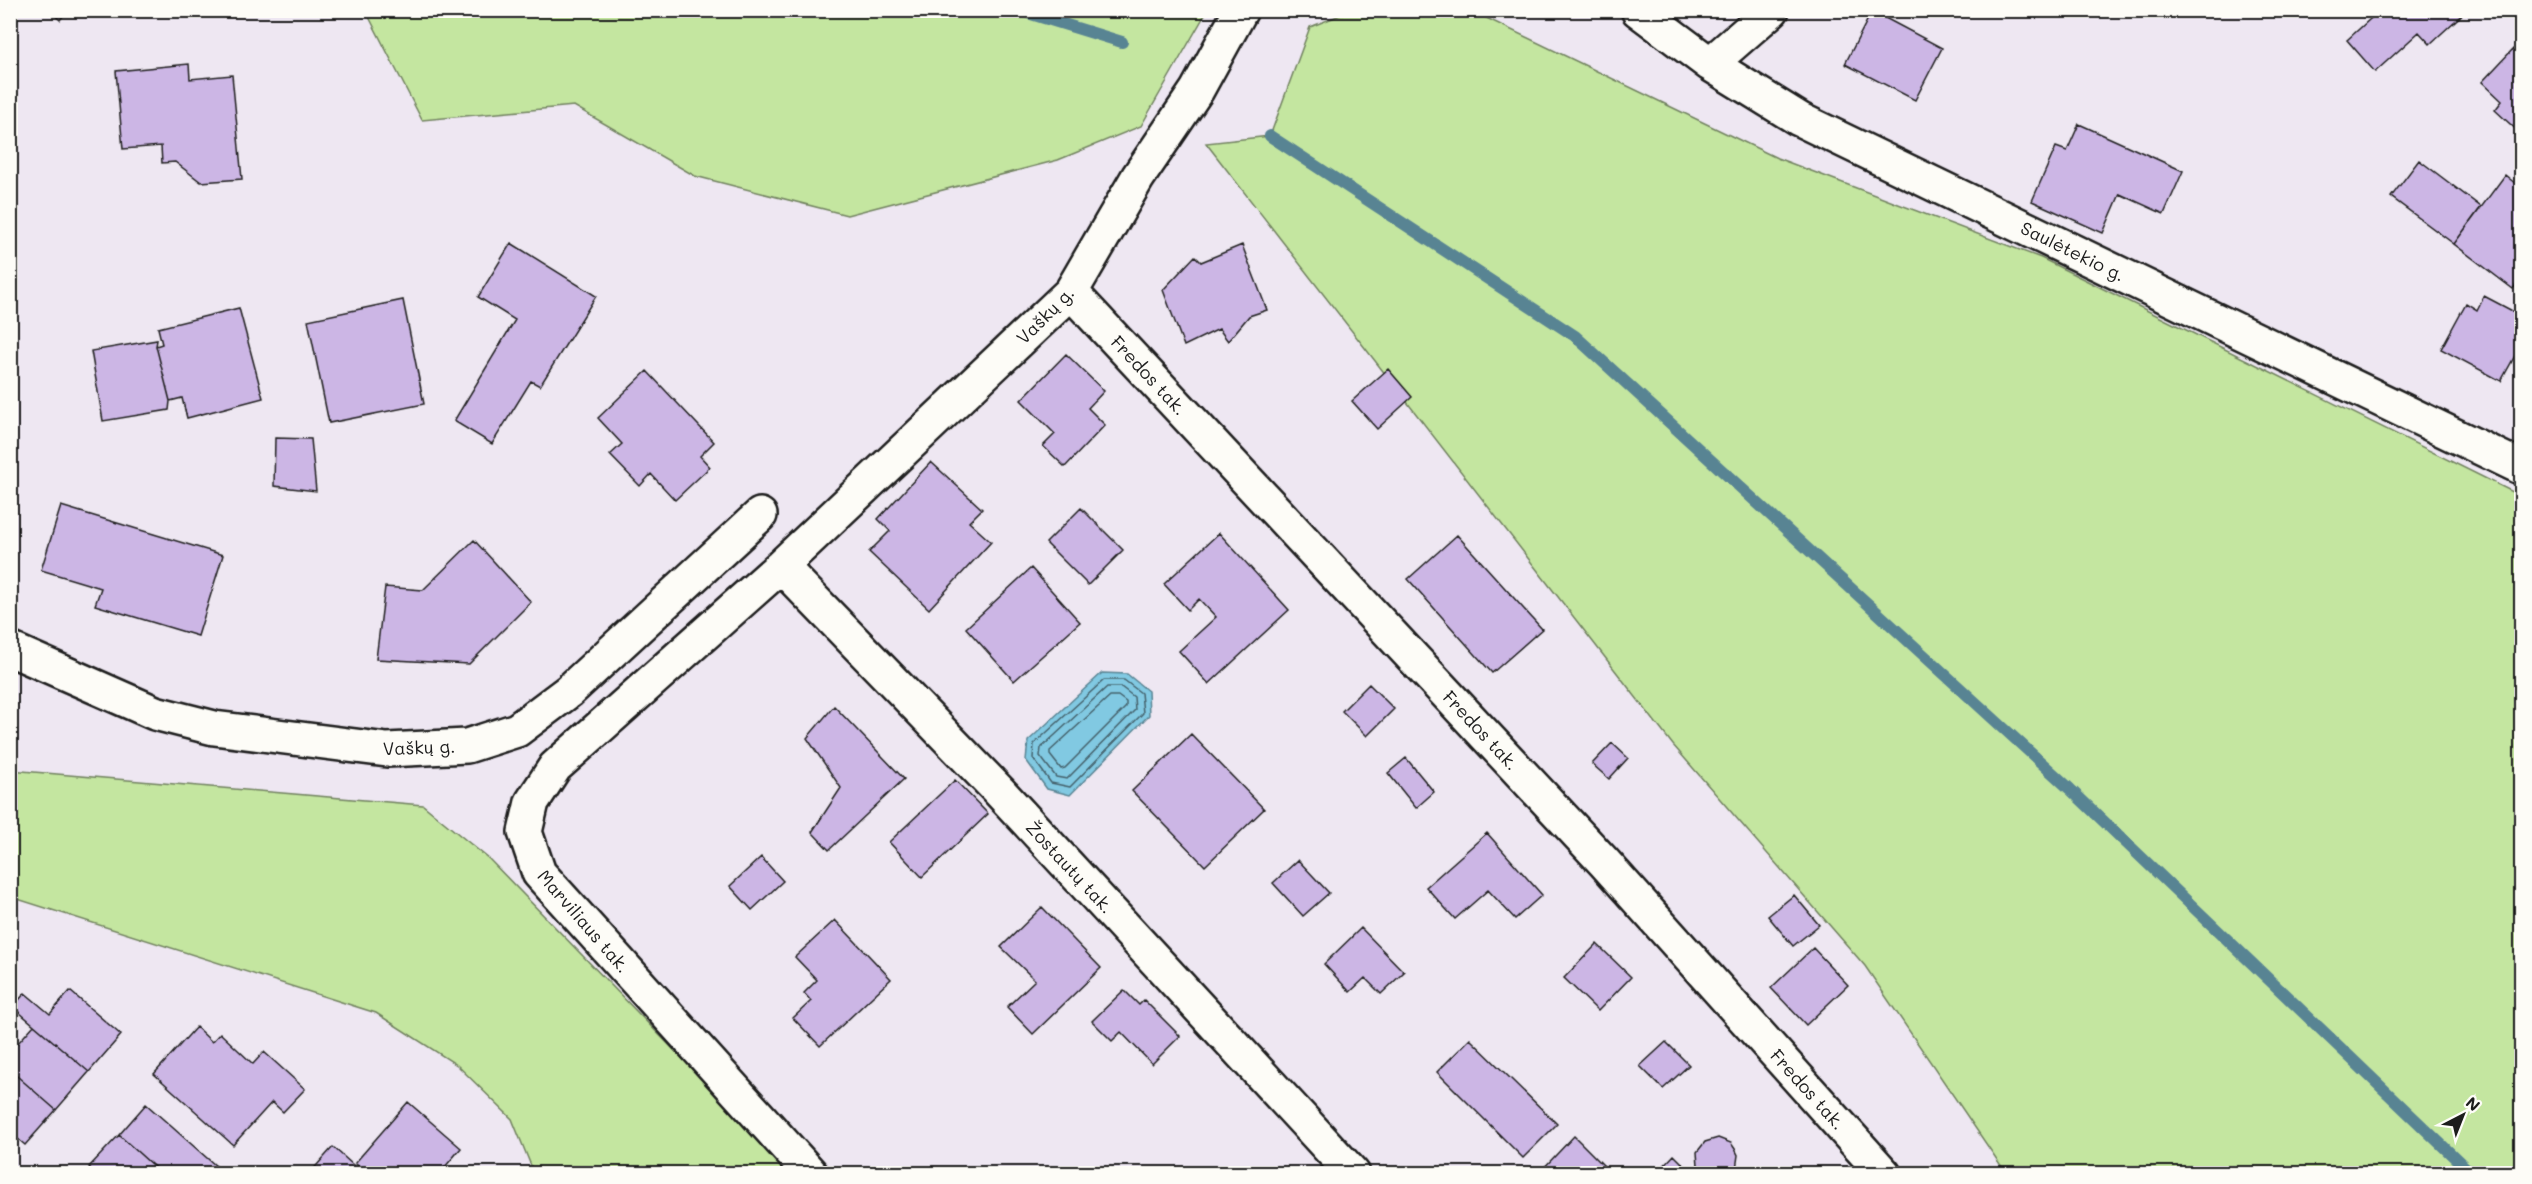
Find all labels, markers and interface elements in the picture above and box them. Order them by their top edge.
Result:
street label: Saulėtekio g. [2017,215,2129,287]
street label: Vaškų g. [1011,281,1079,349]
street label: Fredos tak. [1106,330,1192,420]
street label: Fredos tak. [1438,685,1524,775]
street label: Vaškų g. [382,734,456,760]
street label: Žostautų tak. [1021,816,1119,918]
street label: Marviliaus tak. [533,864,635,978]
street label: Fredos tak. [1765,1043,1851,1135]
north arrow [2433,1085,2493,1145]
text: N [2462,1092,2485,1115]

